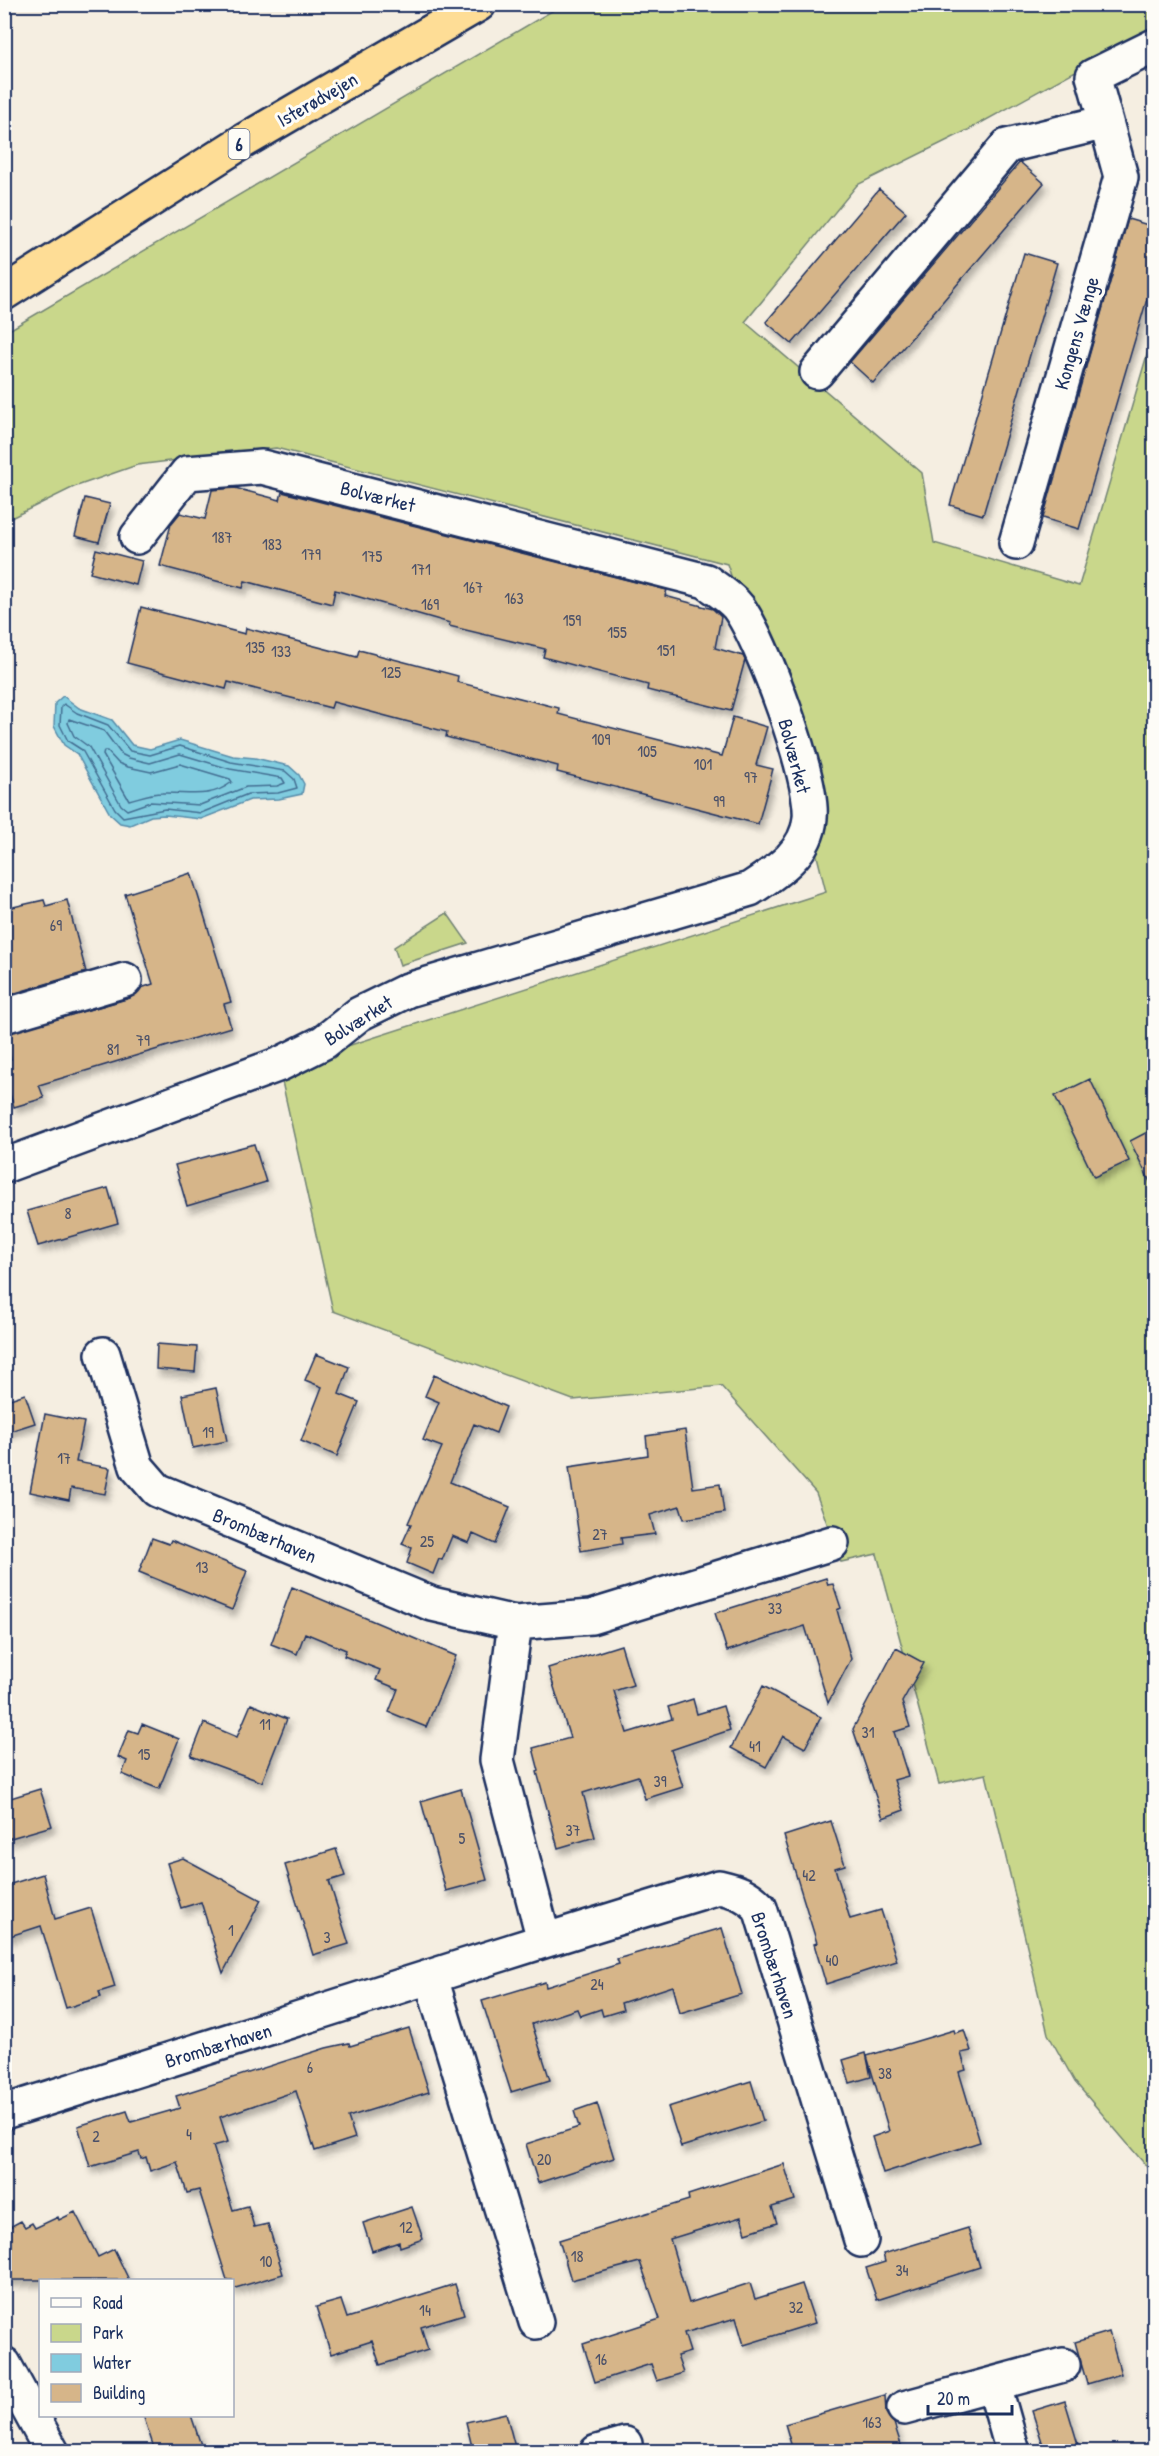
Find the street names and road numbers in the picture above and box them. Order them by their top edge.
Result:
street label: Isterødvejen [272,65,362,133]
road number: 6 [228,129,250,159]
street label: Kongens Vænge [1047,273,1105,393]
street label: Bolværket [338,474,419,519]
street label: Bolværket [772,716,818,797]
street label: Bolværket [319,988,398,1052]
street label: Brombærhaven [209,1501,321,1569]
street label: Brombærhaven [745,1908,805,2022]
street label: Brombærhaven [161,2016,275,2074]

